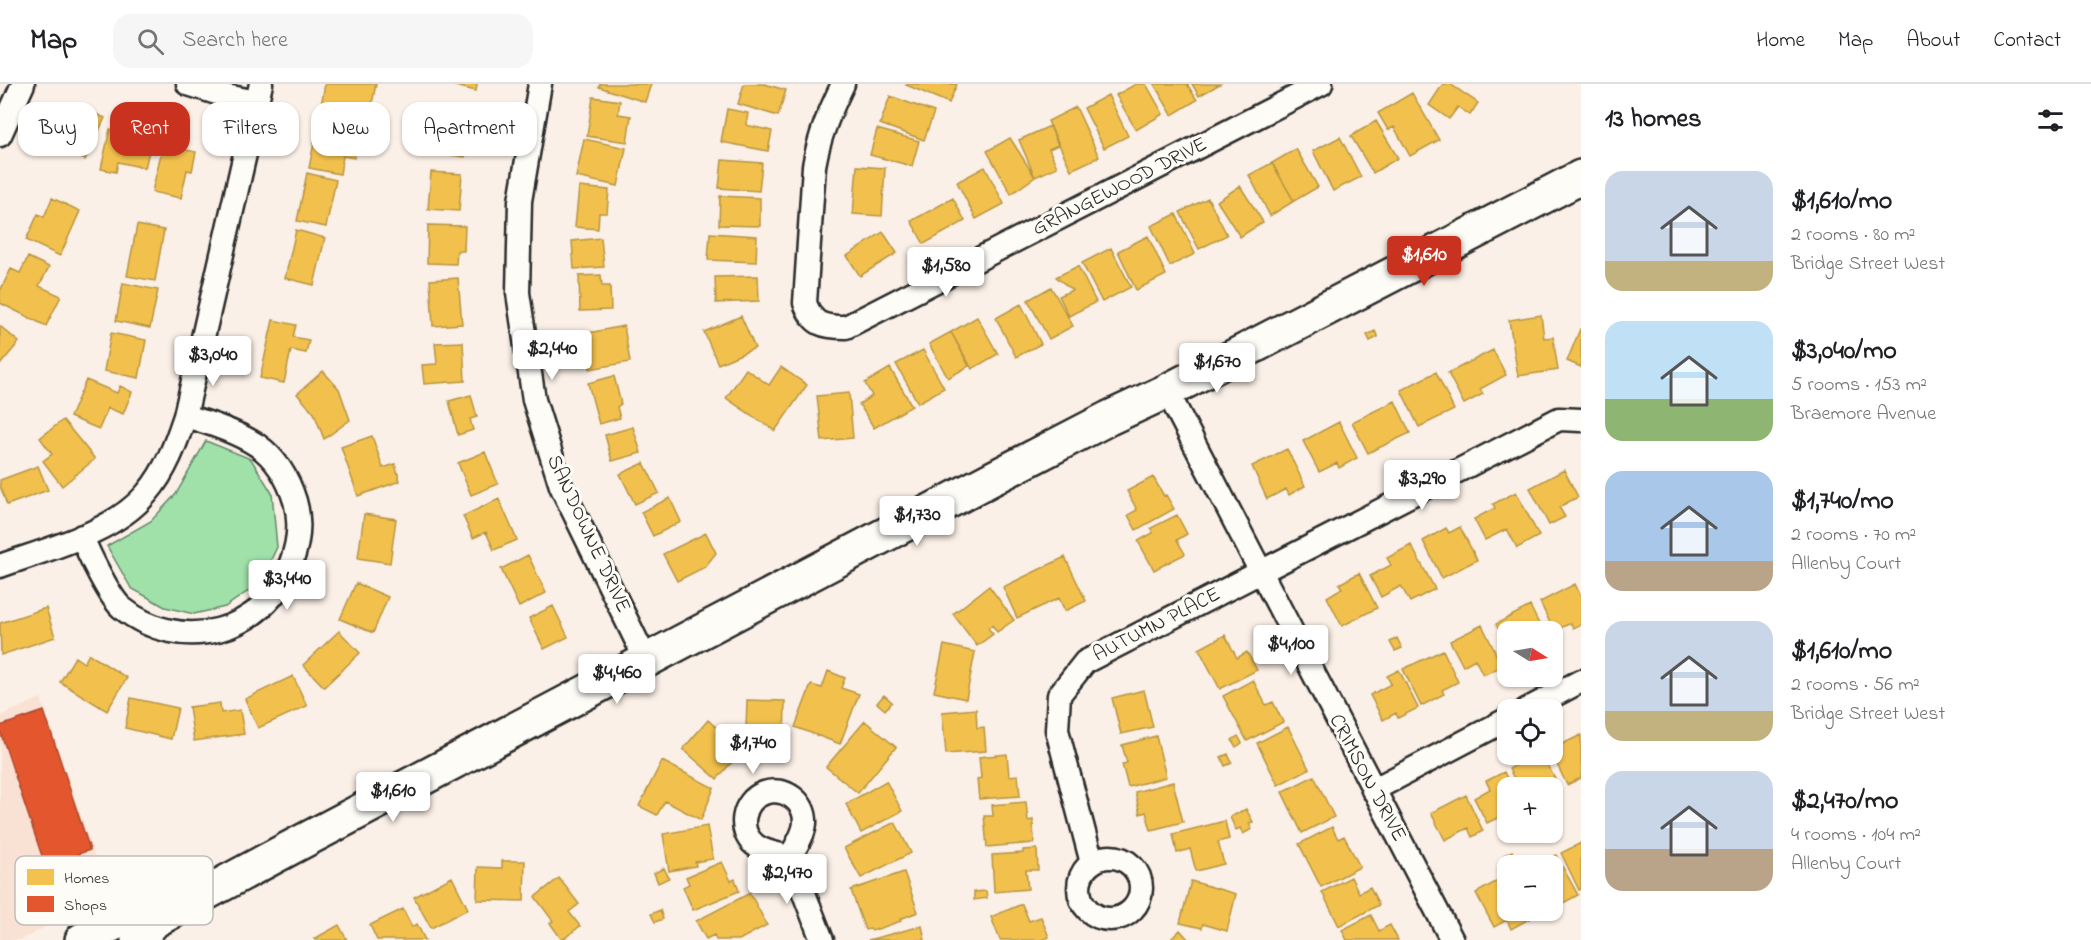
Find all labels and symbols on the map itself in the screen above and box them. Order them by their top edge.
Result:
street label: GRANGEWOOD DRIVE [1027,130,1213,244]
pin: $1,610 [1375,236,1473,287]
pin: $1,580 [897,247,995,298]
pin: $2,440 [503,330,601,381]
pin: $3,040 [164,336,262,387]
pin: $1,670 [1168,343,1266,394]
street label: SANDOWNE DRIVE [538,450,638,618]
pin: $3,290 [1373,460,1471,511]
pin: $1,730 [868,496,966,547]
pin: $3,440 [238,560,336,611]
street label: AUTUMN PLACE [1088,580,1226,670]
north arrow [1497,621,1563,687]
pin: $4,100 [1242,625,1340,676]
pin: $4,460 [568,654,666,705]
street label: CRIMSON DRIVE [1321,709,1413,847]
pin: $1,740 [704,724,802,775]
pin: $1,610 [344,772,442,823]
pin: $2,470 [738,854,836,905]
legend [15,856,213,925]
text: Homes [64,867,109,891]
text: Shops [64,894,107,918]

